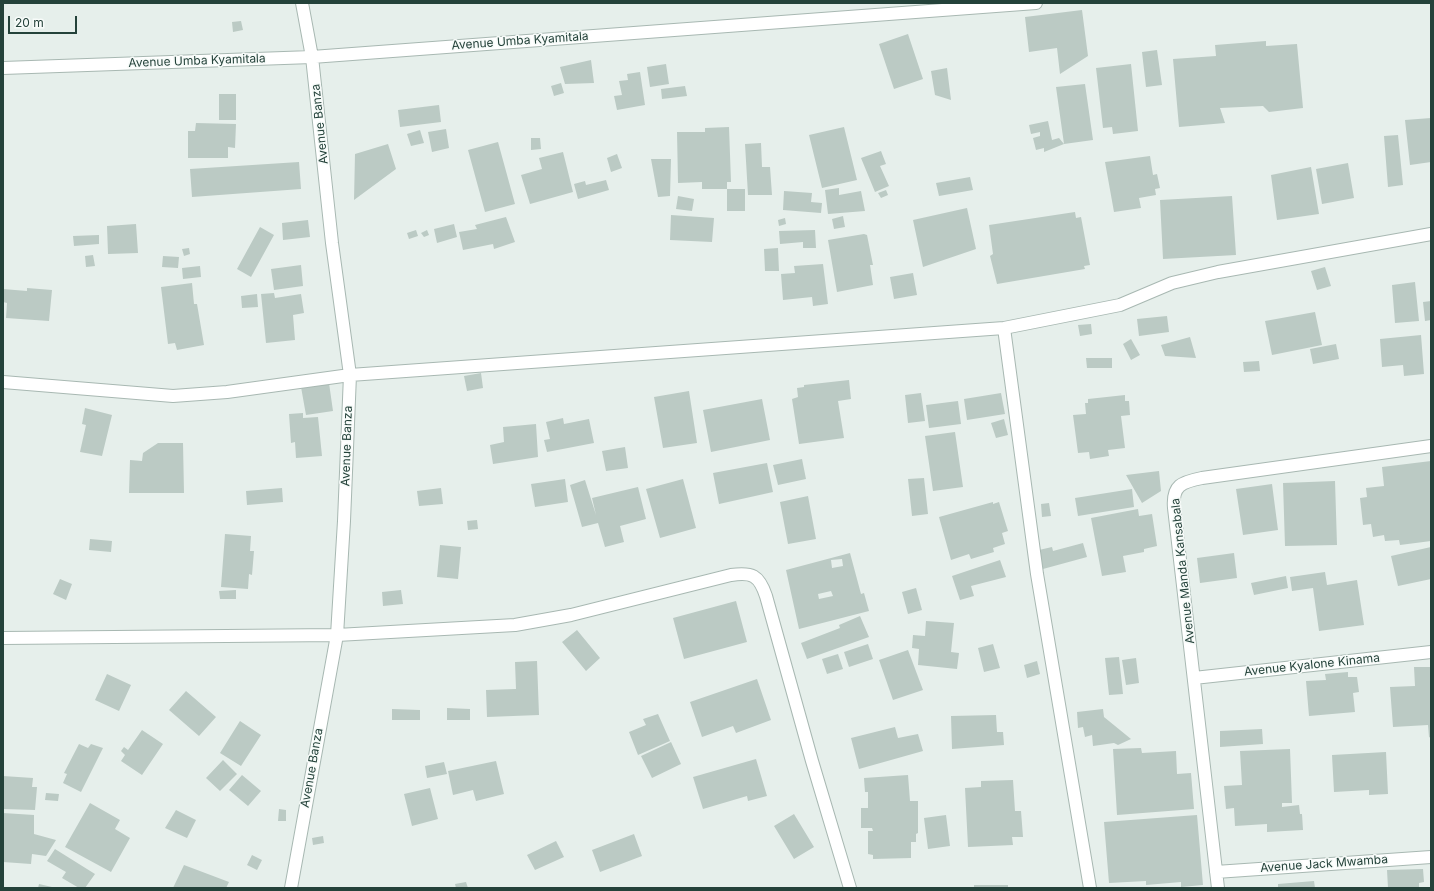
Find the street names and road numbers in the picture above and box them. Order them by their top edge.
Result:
street label: Avenue Umba Kyamitala [451,29,589,53]
street label: Avenue Umba Kyamitala [128,51,266,71]
street label: Avenue Banza [309,83,331,165]
street label: Avenue Banza [338,405,356,487]
street label: Avenue Manda Kansabala [1168,497,1198,645]
street label: Avenue Kyalone Kinama [1243,651,1381,679]
street label: Avenue Banza [298,727,326,809]
street label: Avenue Jack Mwamba [1260,852,1388,876]

